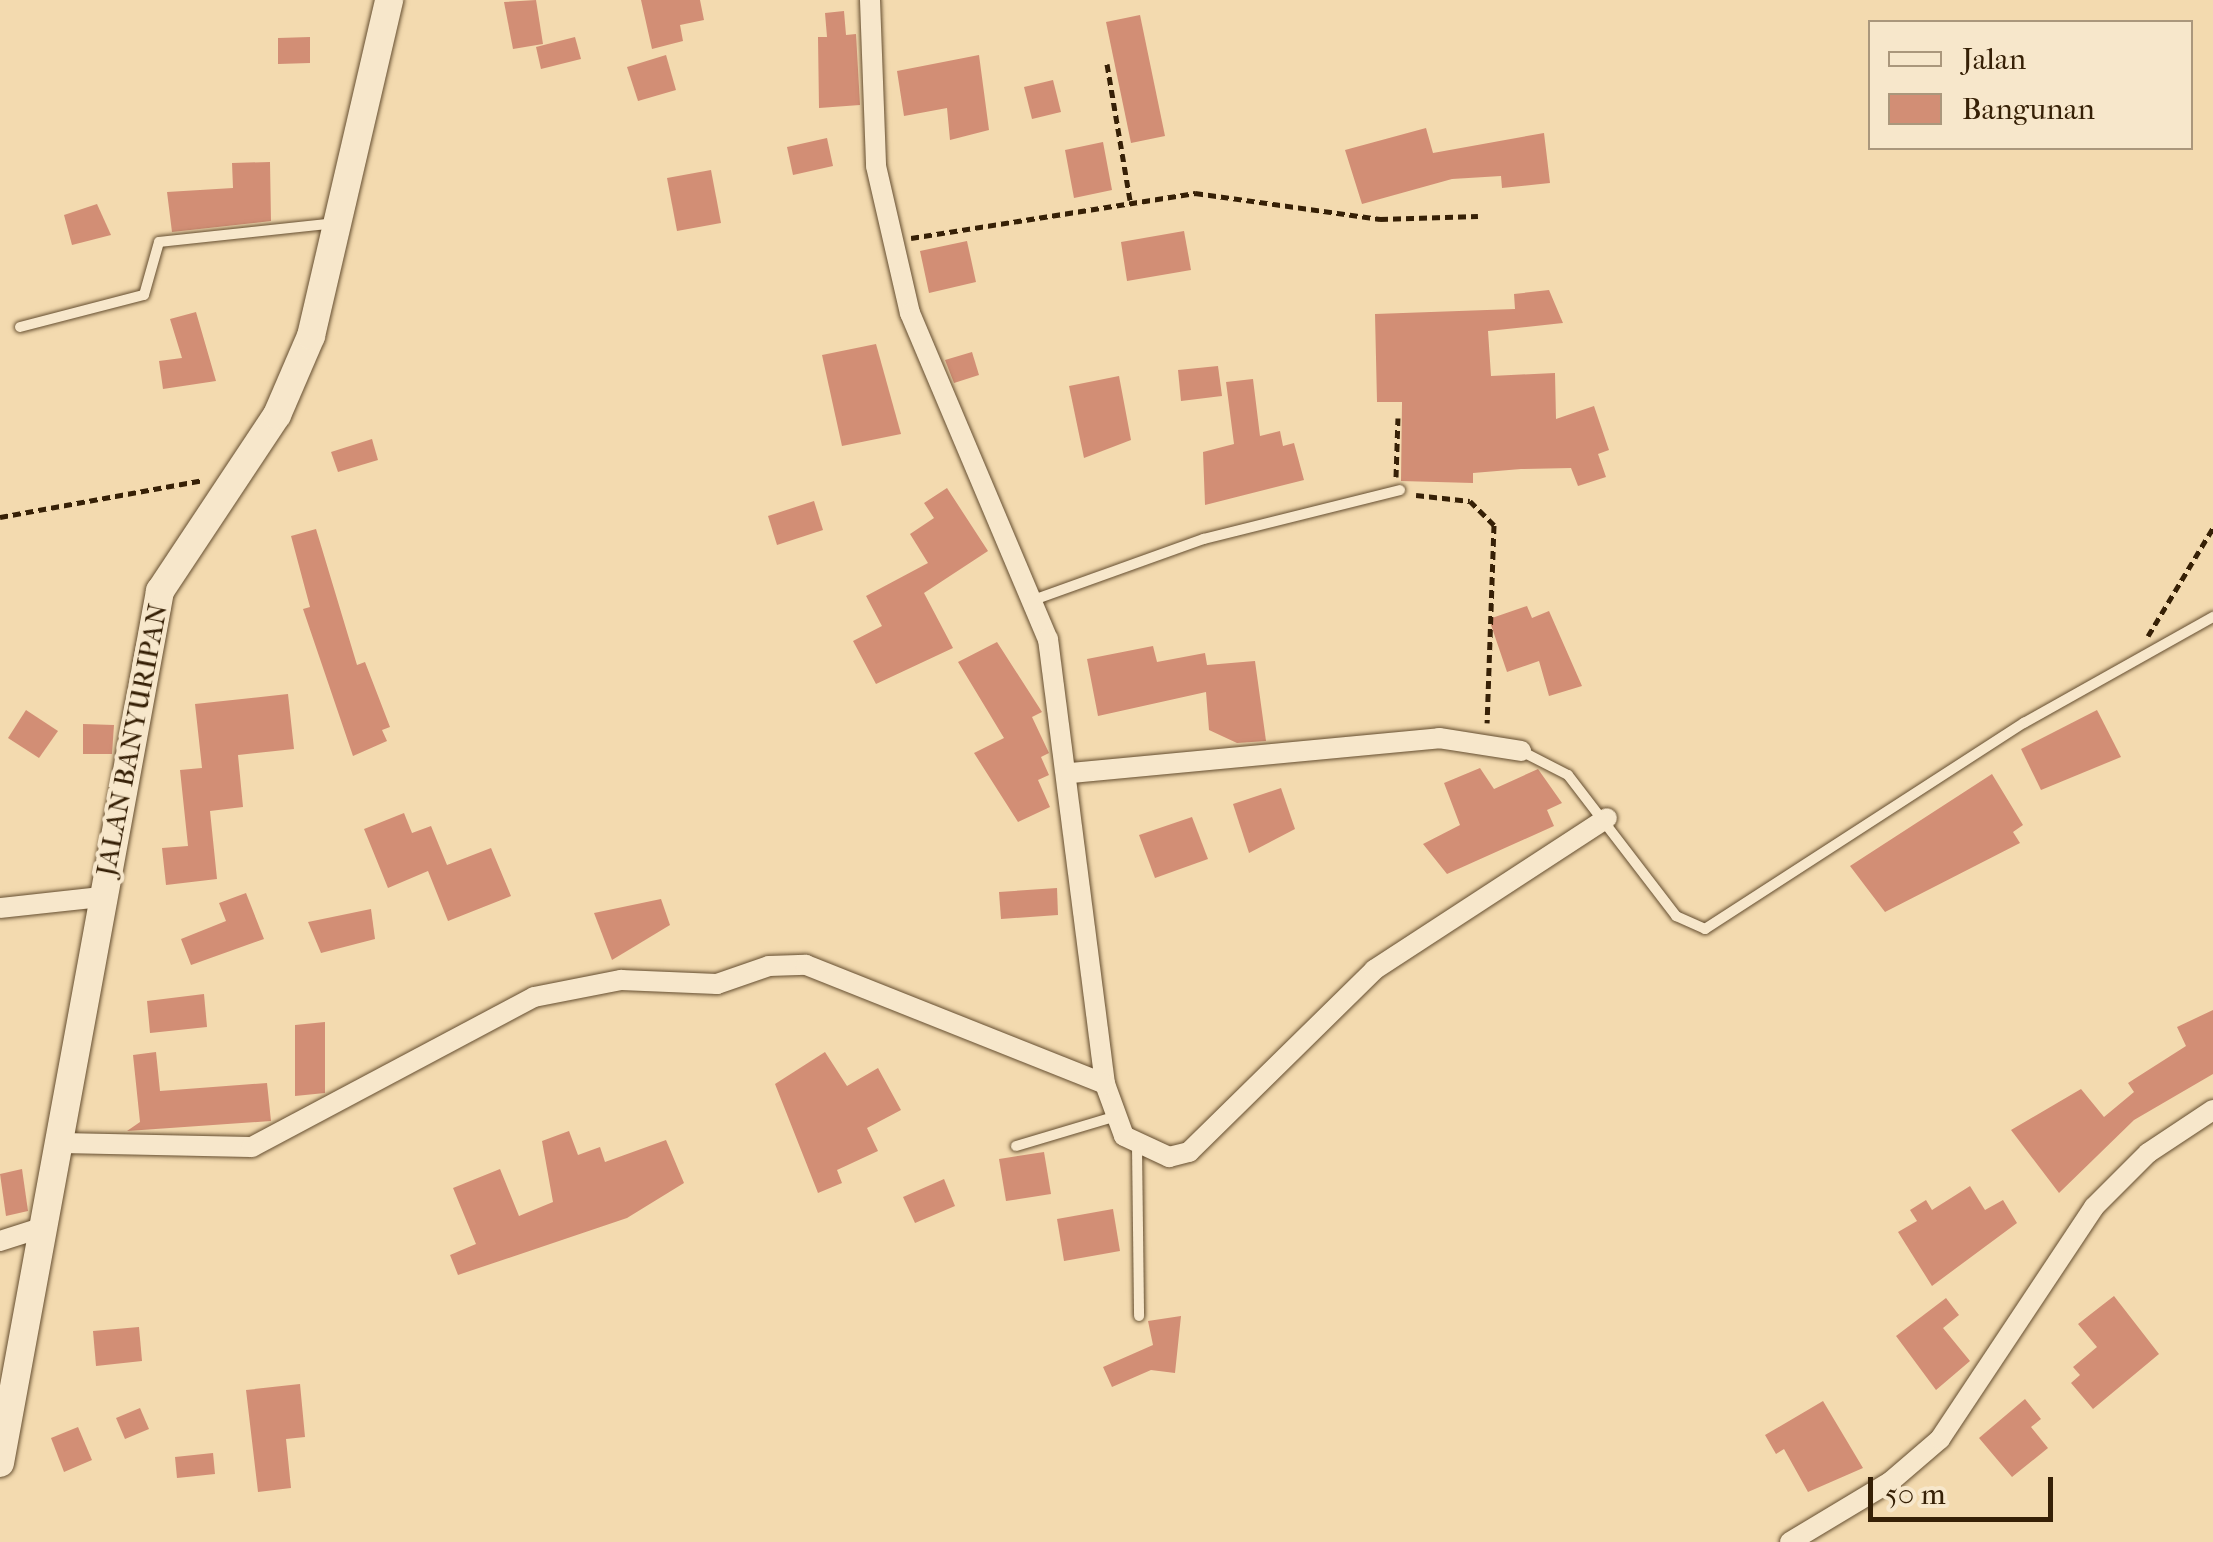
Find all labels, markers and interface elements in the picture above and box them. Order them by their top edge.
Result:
legend [1868,20,2193,150]
text: Jalan [1962,42,2026,77]
text: Bangunan [1962,92,2095,127]
street label: JALAN BANYURIPAN [89,601,175,879]
scale bar [1873,1457,2058,1519]
text: 50 m [1885,1477,1946,1512]

